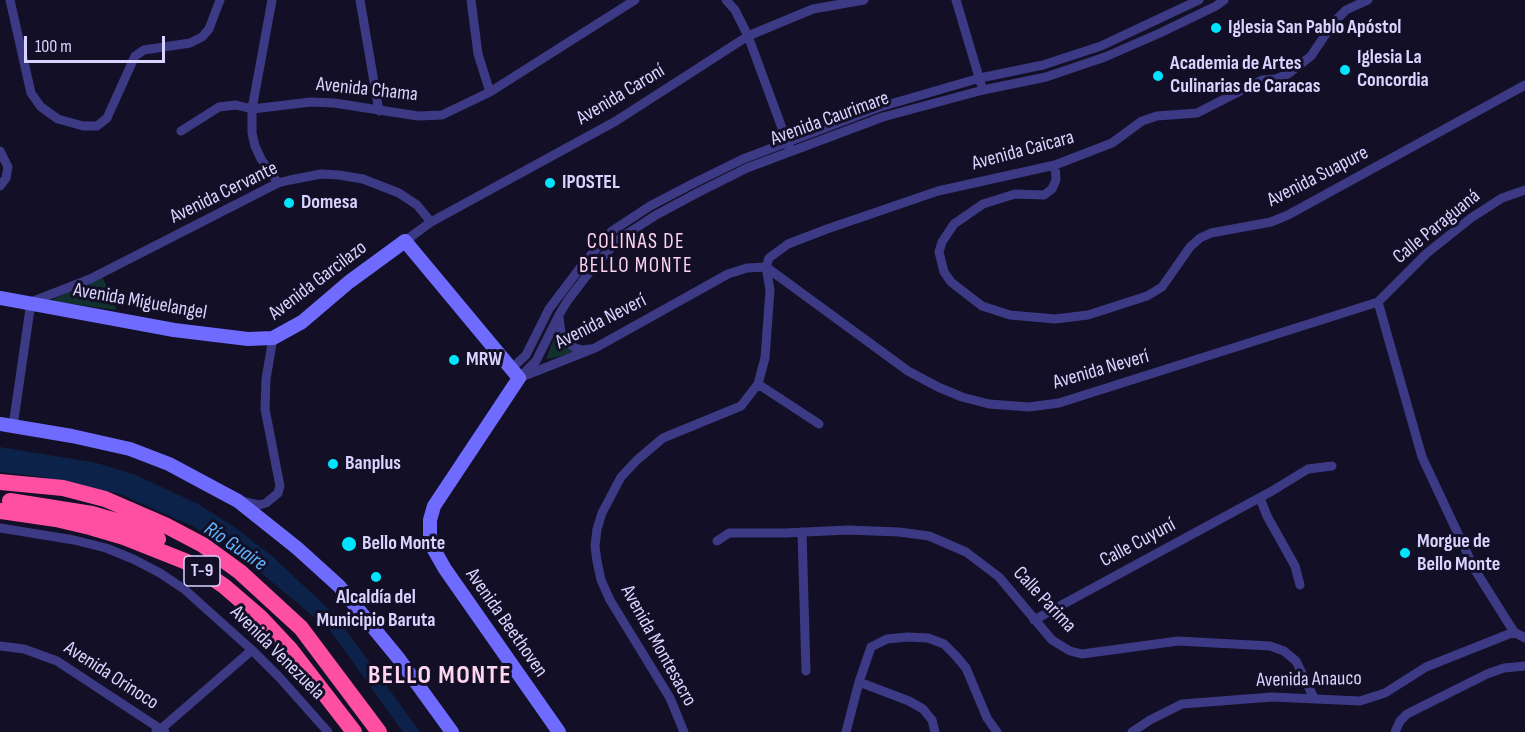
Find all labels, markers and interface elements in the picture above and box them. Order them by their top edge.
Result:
place label: Iglesia San Pablo Apóstol [1228,16,1401,40]
marker: Iglesia San Pablo Apóstol [1209,21,1223,35]
scale bar [27,24,168,62]
text: 100 m [35,36,72,57]
place label: Iglesia La Concordia [1357,46,1429,93]
place label: Academia de Artes Culinarias de Caracas [1170,52,1320,99]
street label: Avenida Caroní [573,59,669,131]
marker: Iglesia La Concordia [1338,63,1352,77]
marker: Academia de Artes Culinarias de Caracas [1151,69,1165,83]
street label: Avenida Chama [315,73,419,107]
street label: Avenida Caurimare [767,86,893,152]
street label: Avenida Caicara [969,126,1077,176]
street label: Avenida Suapure [1263,141,1373,213]
street label: Avenida Cervante [166,157,282,229]
place label: IPOSTEL [562,171,620,195]
marker: IPOSTEL [543,176,557,190]
street label: Calle Paraguaná [1389,185,1485,269]
place label: Domesa [301,191,358,215]
marker: Domesa [282,196,296,210]
district label: COLINAS DE BELLO MONTE [579,230,693,280]
street label: Avenida Garcilazo [264,236,372,326]
street label: Avenida Miguelangel [71,278,209,326]
street label: Avenida Neverí [552,289,650,355]
street label: Avenida Neverí [1050,345,1152,395]
place label: MRW [466,348,502,372]
marker: MRW [447,353,461,367]
place label: Banplus [345,452,401,476]
marker: Banplus [326,457,340,471]
street label: Calle Cuyuní [1096,513,1180,573]
water label: Río Guaire [199,517,271,577]
place label: Morgue de Bello Monte [1417,530,1500,577]
place label: Bello Monte [362,532,445,556]
marker: Bello Monte [340,535,358,553]
marker: Morgue de Bello Monte [1398,546,1412,560]
road number: T-9 [184,556,220,586]
street label: Calle Parima [1007,562,1081,638]
street label: Avenida Beethoven [460,564,552,682]
marker: Alcaldía del Municipio Baruta [369,570,383,584]
street label: Avenida Montesacro [615,581,701,711]
place label: Alcaldía del Municipio Baruta [317,586,435,633]
street label: Avenida Venezuela [225,601,329,705]
street label: Avenida Orinoco [59,637,163,715]
district label: BELLO MONTE [368,660,512,692]
street label: Avenida Anauco [1256,667,1362,693]

